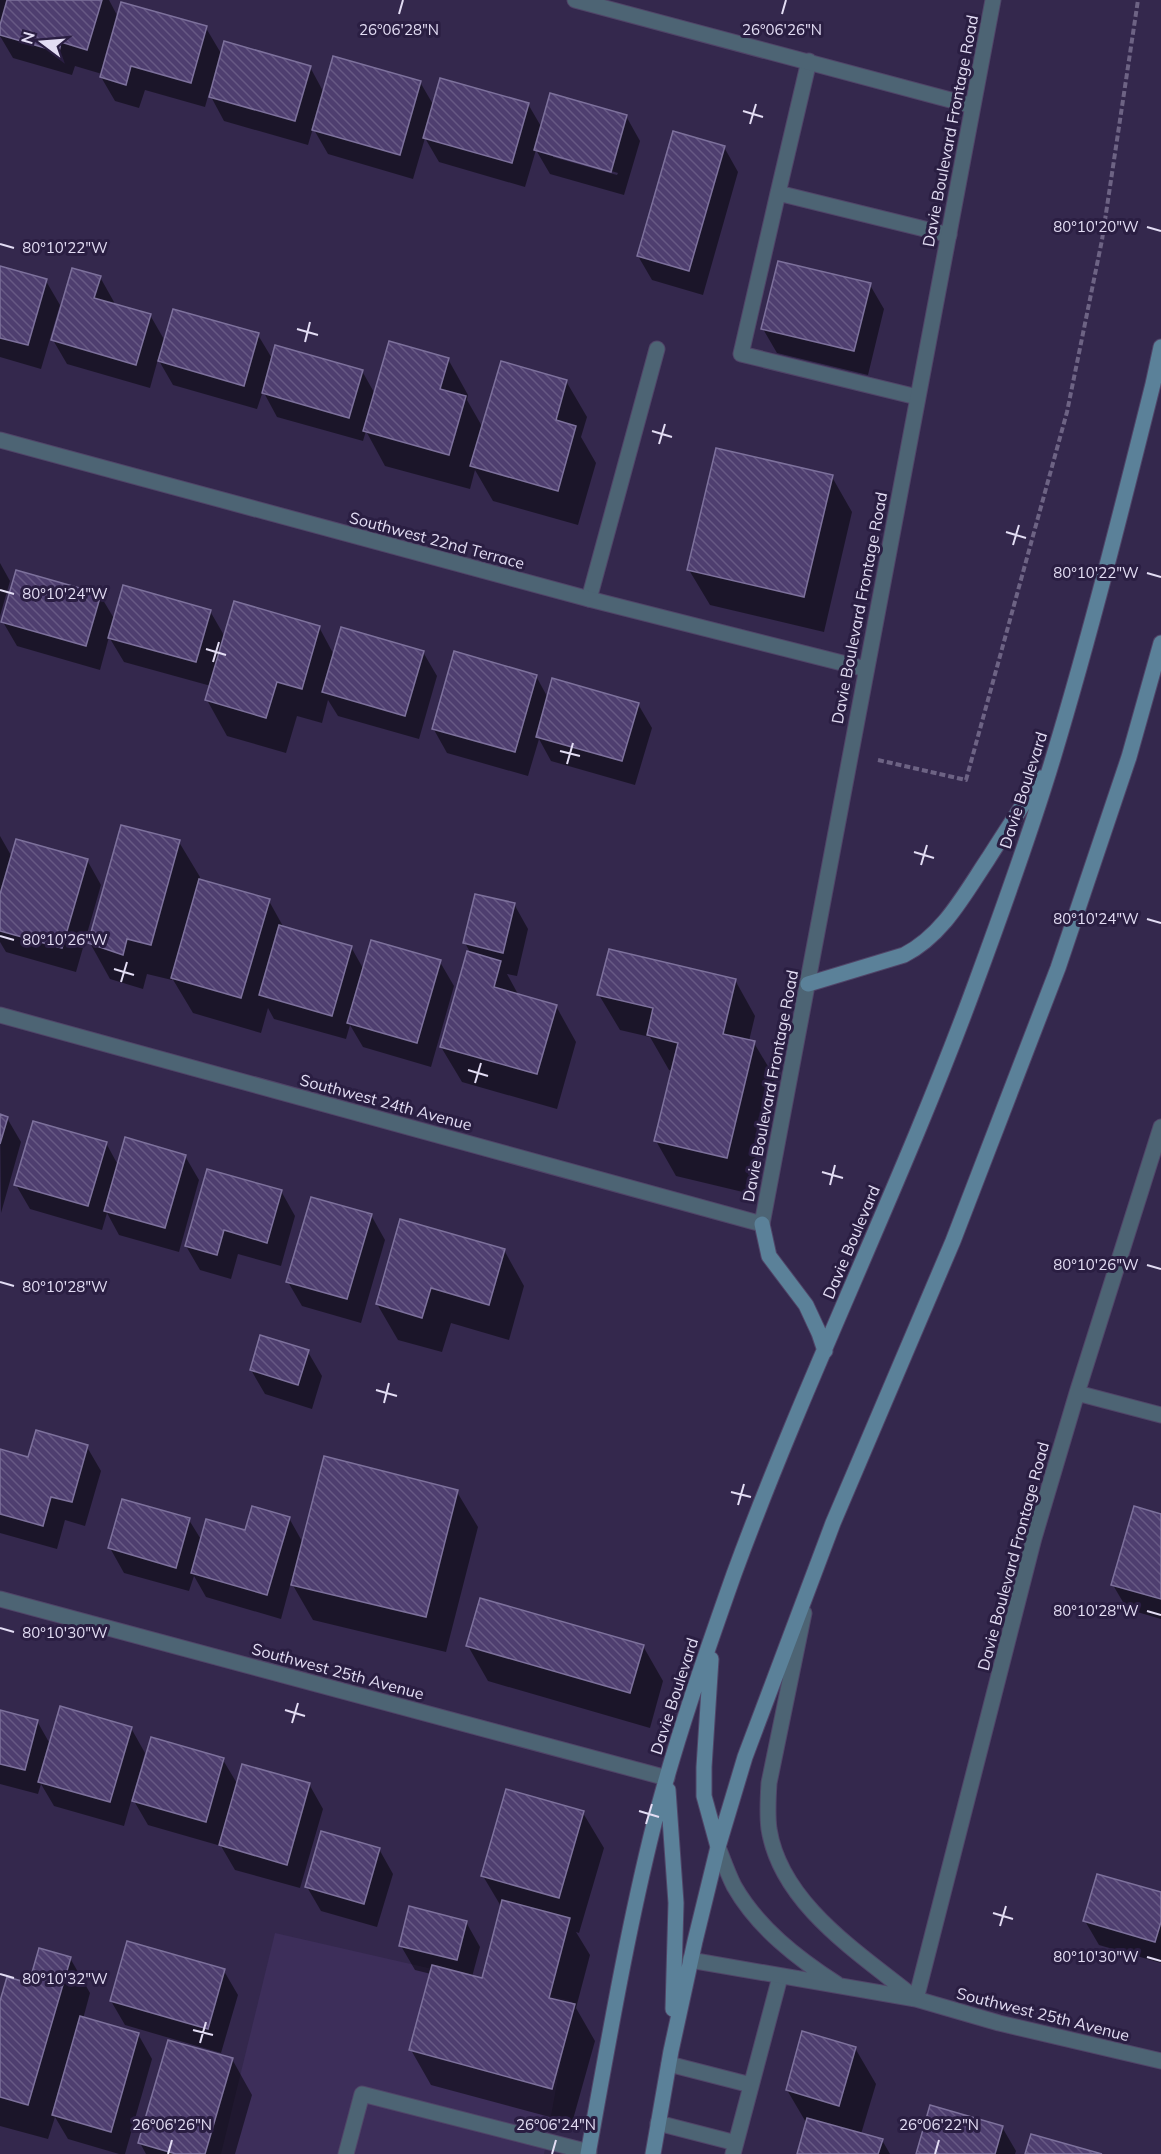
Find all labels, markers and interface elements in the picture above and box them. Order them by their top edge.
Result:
north arrow [12,12,72,72]
street label: Davie Boulevard Frontage Road [918,13,982,249]
text: 26°06'28"N [359,20,439,39]
text: 26°06'26"N [742,20,822,39]
text: N [16,29,39,46]
text: 80°10'20"W [1053,217,1139,236]
text: 80°10'22"W [22,238,108,257]
street label: Davie Boulevard Frontage Road [827,490,891,726]
street label: Southwest 22nd Terrace [347,507,527,573]
text: 80°10'22"W [1053,563,1139,582]
text: 80°10'24"W [22,584,108,603]
street label: Davie Boulevard [995,729,1051,851]
text: 80°10'24"W [1053,909,1139,928]
text: 80°10'26"W [22,930,108,949]
street label: Davie Boulevard Frontage Road [738,968,802,1204]
street label: Southwest 24th Avenue [298,1069,474,1135]
street label: Davie Boulevard [818,1182,884,1302]
text: 80°10'26"W [1053,1255,1139,1274]
text: 80°10'28"W [22,1277,108,1296]
street label: Davie Boulevard Frontage Road [973,1440,1053,1672]
text: 80°10'28"W [1053,1601,1139,1620]
text: 80°10'30"W [22,1623,108,1642]
street label: Davie Boulevard [646,1635,702,1757]
street label: Southwest 25th Avenue [250,1638,426,1704]
text: 80°10'30"W [1053,1947,1139,1966]
text: 80°10'32"W [22,1969,108,1988]
street label: Southwest 25th Avenue [954,1983,1132,2045]
text: 26°06'26"N [132,2115,212,2134]
text: 26°06'24"N [516,2115,596,2134]
text: 26°06'22"N [899,2115,979,2134]

